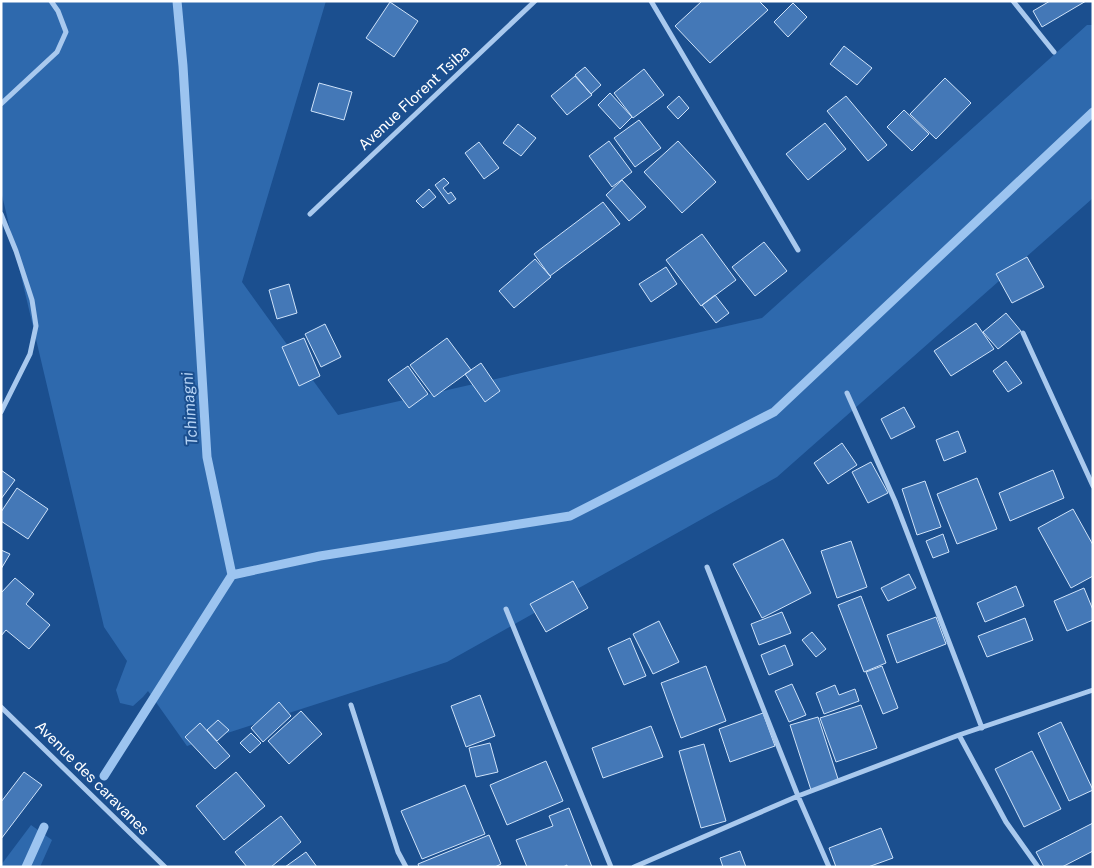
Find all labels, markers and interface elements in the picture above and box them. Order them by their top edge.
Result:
street label: Avenue Florent Tsiba [355,42,473,153]
water label: Tchimagni [177,372,202,446]
street label: Avenue des caravanes [32,717,153,838]

